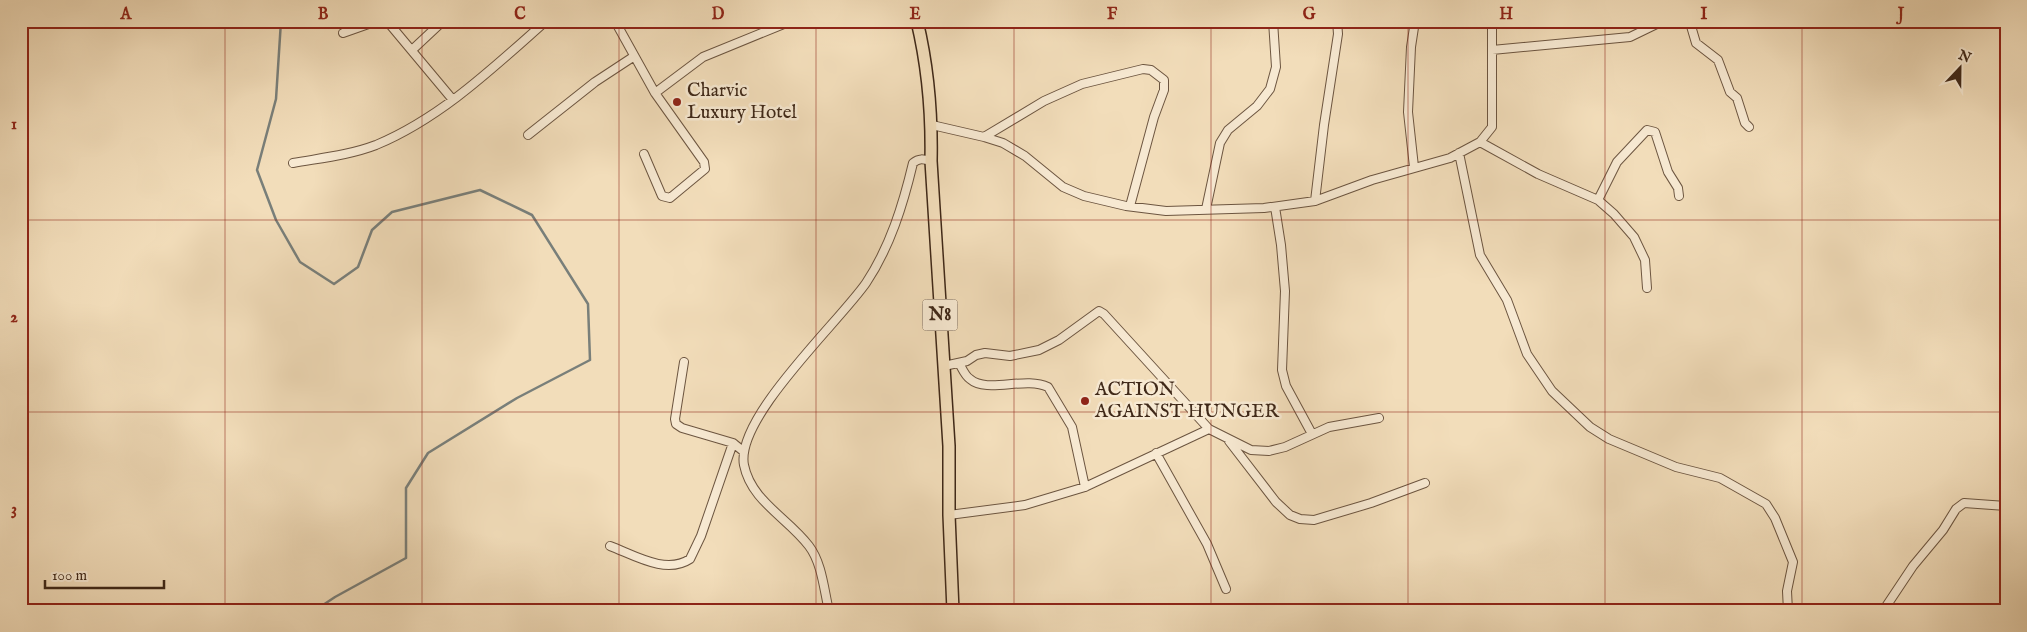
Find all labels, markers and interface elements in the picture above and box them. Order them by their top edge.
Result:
text: A [120,5,133,25]
text: B [318,5,329,25]
text: C [514,5,526,25]
text: D [712,5,725,25]
text: E [909,5,921,25]
text: F [1107,5,1118,25]
text: G [1303,5,1316,25]
text: H [1499,5,1513,25]
text: I [1701,5,1708,25]
text: J [1896,5,1905,25]
north arrow [1934,42,1984,92]
text: N [1955,46,1973,67]
place label: Charvic Luxury Hotel [687,79,797,125]
marker: Charvic Luxury Hotel [671,96,683,108]
text: 1 [11,115,17,135]
road number: N8 [922,300,958,330]
text: 2 [10,308,18,328]
place label: ACTION AGAINST HUNGER [1094,378,1279,424]
marker: ACTION AGAINST HUNGER [1079,395,1091,407]
text: 3 [11,500,17,520]
scale bar [45,557,164,589]
text: 100 m [52,566,88,585]

